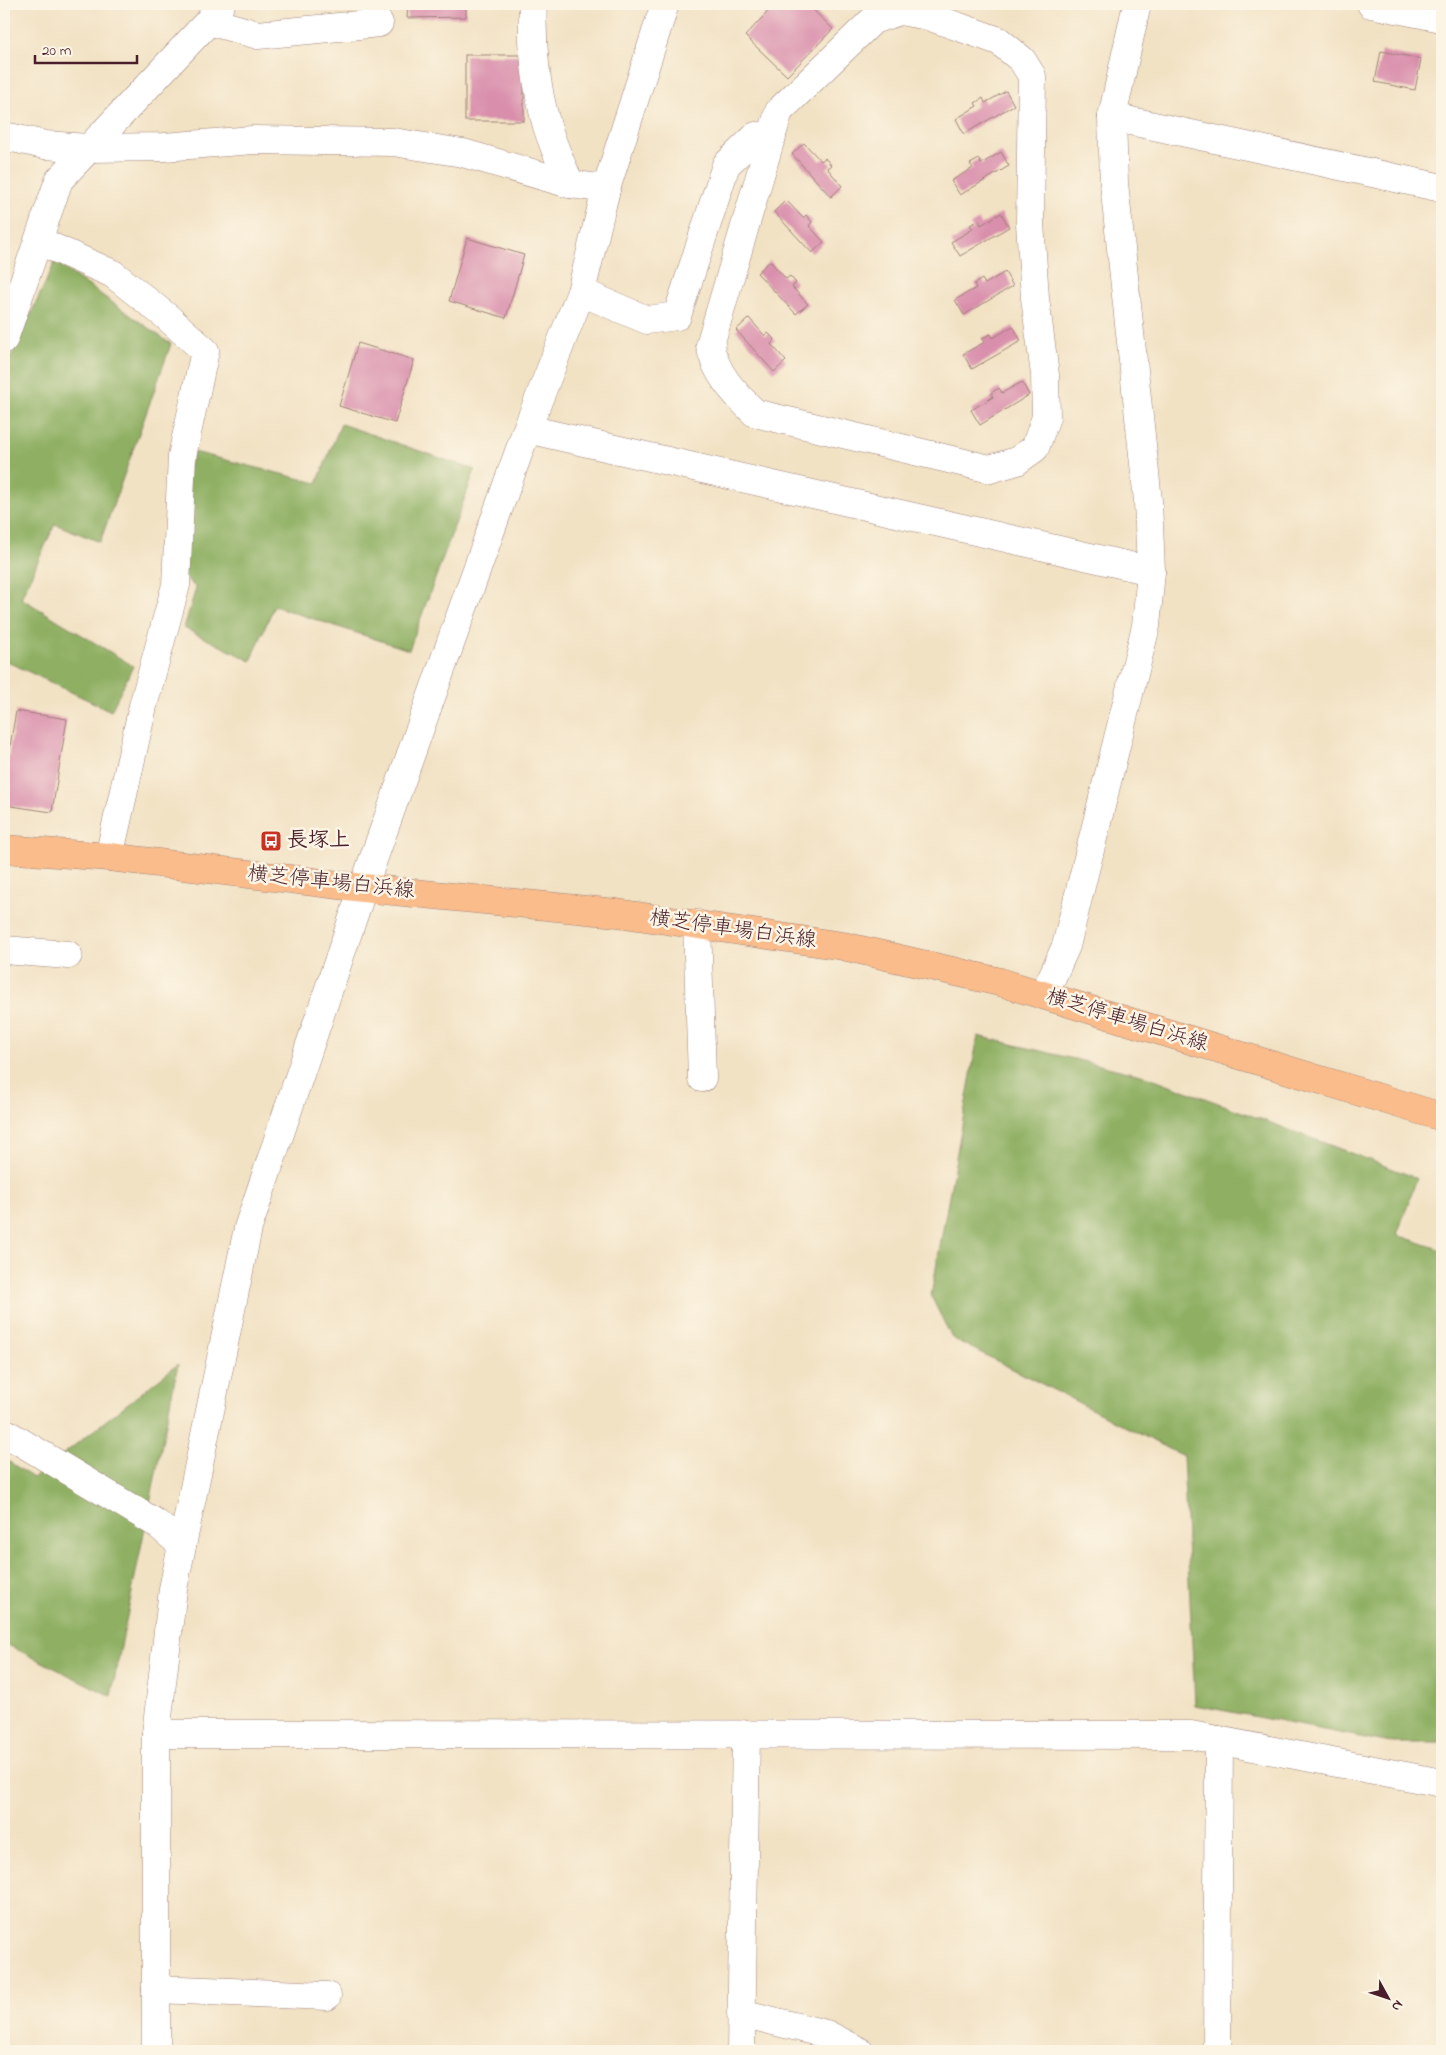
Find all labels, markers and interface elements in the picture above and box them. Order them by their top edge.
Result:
scale bar [35,32,138,64]
text: 20 m [42,40,72,62]
place label: 長塚上 [287,826,350,856]
bus stop icon: 長塚上 [259,829,283,853]
street label: 横芝停車場白浜線 [246,859,416,907]
street label: 横芝停車場白浜線 [648,903,818,957]
street label: 横芝停車場白浜線 [1042,982,1212,1060]
north arrow [1364,1972,1414,2022]
text: N [1386,1995,1408,2016]

